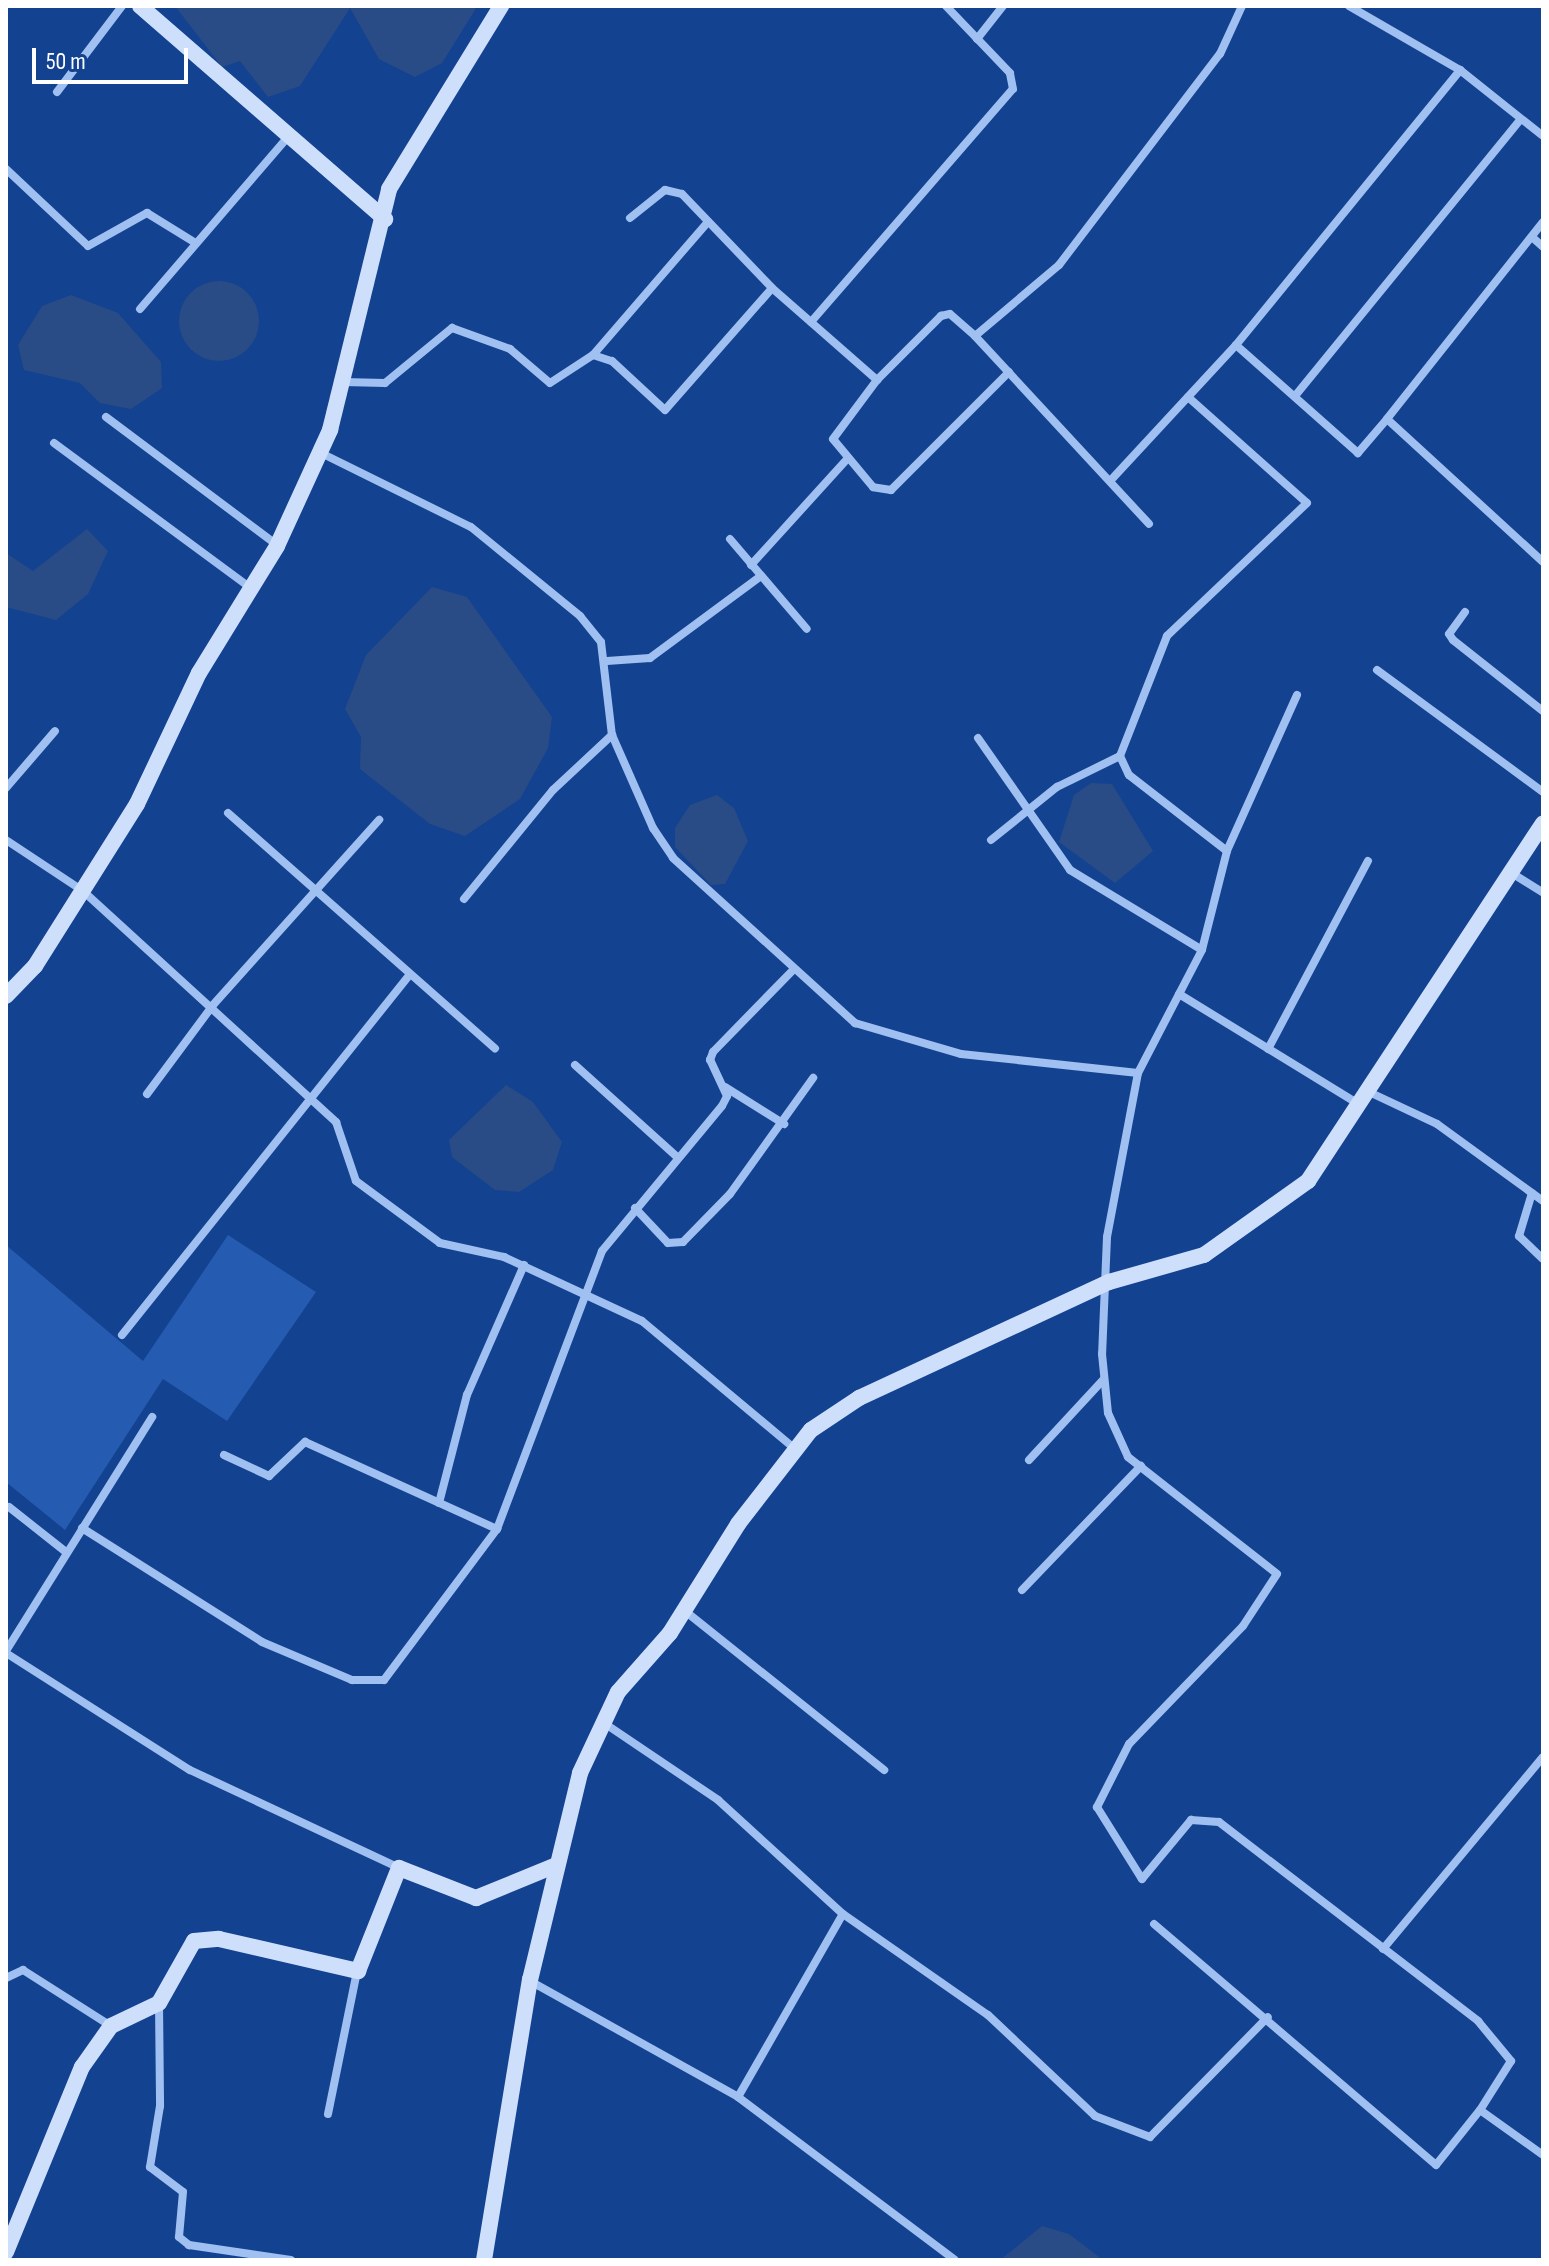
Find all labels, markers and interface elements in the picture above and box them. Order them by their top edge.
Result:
scale bar [36,32,192,82]
text: 50 m [46,47,86,76]

